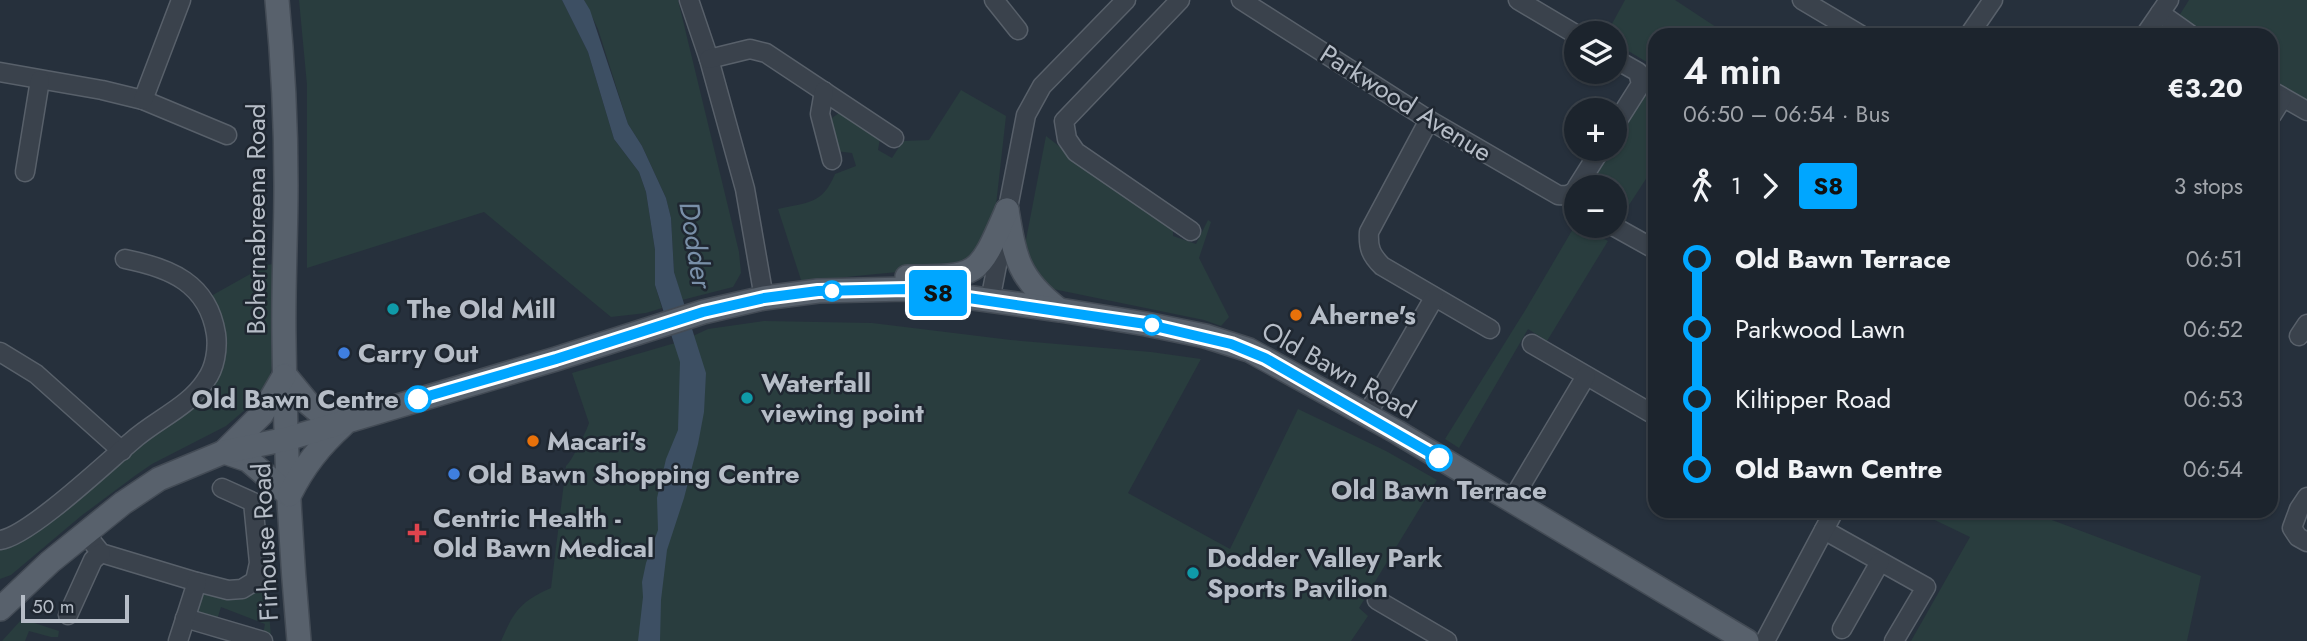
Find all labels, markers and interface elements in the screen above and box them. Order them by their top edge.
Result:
map controls [1564,21,1627,238]
button: layers [1564,21,1627,84]
street label: Parkwood Avenue [1313,35,1499,171]
text: 4 min [1683,43,1782,98]
text: €3.20 [2168,69,2243,107]
text: 06:50 – 06:54 · Bus [1683,97,1890,131]
button: + [1564,98,1627,161]
street label: Bohernabreena Road [237,104,275,334]
icon: walk [1683,167,1721,205]
icon: forward [1751,167,1789,205]
text: S8 [1813,168,1843,203]
text: 1 [1731,169,1741,203]
text: 3 stops [2174,169,2243,203]
button: − [1564,175,1627,238]
water label: Dodder [668,199,723,293]
text: Old Bawn Terrace [1735,240,1951,278]
text: 06:51 [2186,242,2243,276]
line badge: S8 [906,270,970,316]
text: S8 [923,275,953,310]
unlabelled marker [822,281,842,301]
place label: The Old Mill [407,290,556,328]
place label: Aherne's [1309,296,1416,334]
marker: The Old Mill [385,301,401,317]
marker: Aherne's [1288,307,1304,323]
text: Parkwood Lawn [1735,310,1905,348]
street label: Old Bawn Road [1255,312,1423,428]
text: 06:52 [2183,312,2243,346]
unlabelled marker [1142,315,1162,335]
place label: Carry Out [358,334,479,372]
marker: Carry Out [336,345,352,361]
place label: Waterfall viewing point [760,364,924,432]
place label: Old Bawn Centre [192,380,399,418]
text: Kiltipper Road [1735,380,1891,418]
text: 06:53 [2184,382,2243,416]
marker: Old Bawn Centre [405,386,431,412]
marker: Waterfall viewing point [739,390,755,406]
place label: Macari's [547,422,646,460]
marker: Macari's [525,433,541,449]
marker: Old Bawn Terrace [1426,445,1452,471]
text: Old Bawn Centre [1735,450,1942,488]
text: 06:54 [2183,452,2243,486]
place label: Old Bawn Shopping Centre [468,455,800,493]
street label: Firhouse Road [242,462,288,622]
marker: Old Bawn Shopping Centre [446,466,462,482]
place label: Old Bawn Terrace [1331,471,1547,509]
place label: Centric Health - Old Bawn Medical [433,499,654,567]
marker: Centric Health - Old Bawn Medical [407,523,427,543]
place label: Dodder Valley Park Sports Pavilion [1207,539,1442,607]
marker: Dodder Valley Park Sports Pavilion [1185,565,1201,581]
scale bar [21,592,130,624]
text: 50 m [32,593,75,620]

